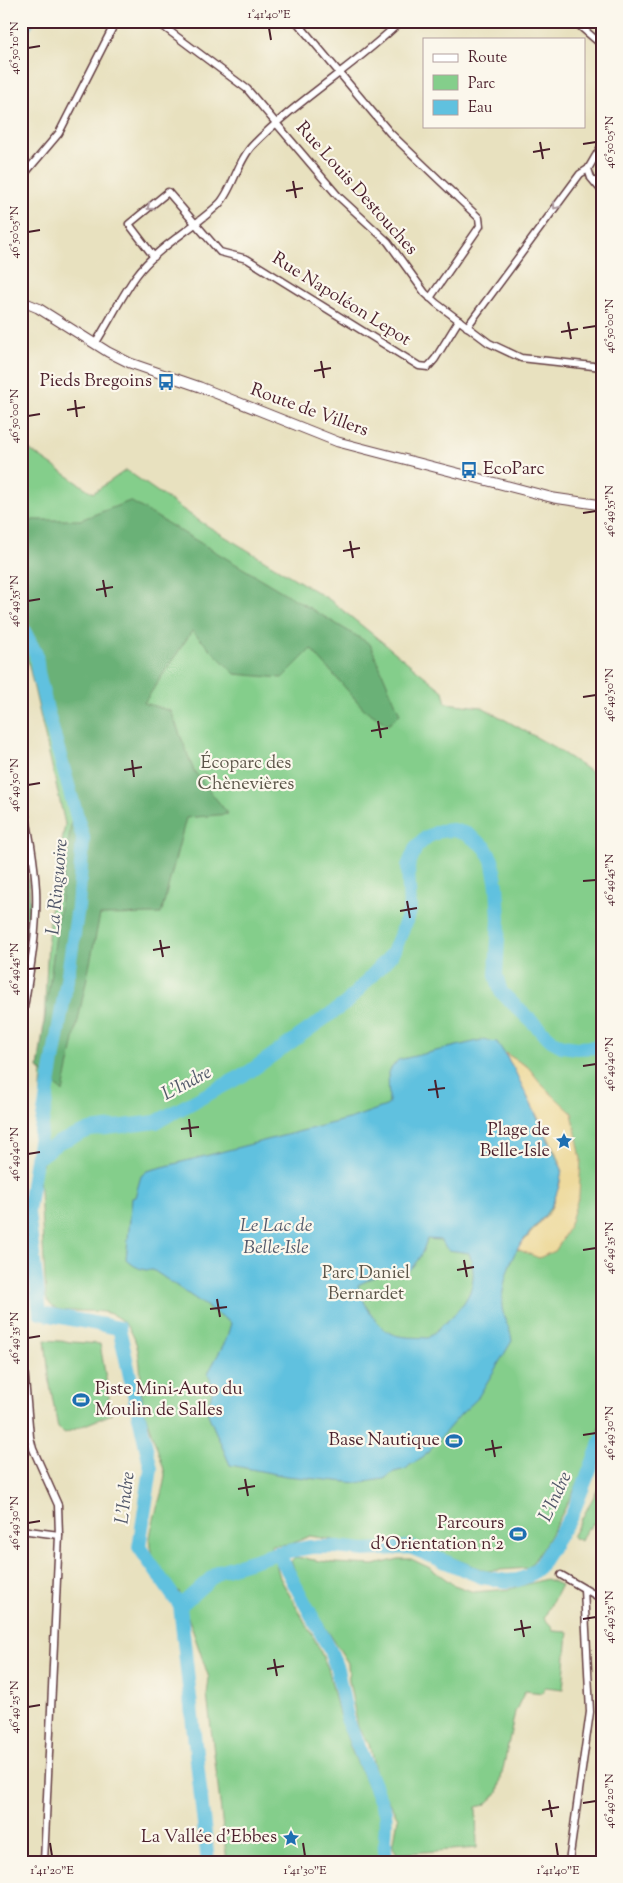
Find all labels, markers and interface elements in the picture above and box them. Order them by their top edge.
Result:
text: 1°41'40"E [248,6,291,24]
text: 46°50'10"N [6,21,24,74]
legend [423,38,586,128]
text: Route [468,48,507,69]
text: Parc [468,74,496,95]
text: Eau [468,98,493,119]
text: 46°50'05"N [601,115,619,168]
street label: Rue Louis Destouches [289,116,423,262]
one-way arrow [554,200,562,209]
one-way arrow [146,202,155,211]
text: 46°50'05"N [6,205,24,258]
street label: Rue Napoléon Lepot [266,247,416,353]
text: 46°50'00"N [601,298,619,353]
place label: Pieds Bregoins [40,369,152,395]
bus stop icon: Pieds Bregoins [156,372,176,392]
street label: Route de Villers [246,378,372,444]
text: 46°50'00"N [6,388,24,443]
place label: EcoParc [483,457,545,483]
bus stop icon: EcoParc [459,460,479,480]
text: 46°49'55"N [601,485,619,537]
text: 46°49'55"N [6,575,24,627]
text: 46°49'50"N [601,668,619,722]
park label: Écoparc des Chènevières [198,751,294,798]
text: 46°49'50"N [6,758,24,812]
water label: La Ringuoire [40,837,76,936]
text: 46°49'45"N [601,853,619,906]
text: 46°49'45"N [6,942,24,995]
text: 46°49'40"N [601,1036,619,1091]
water label: L'Indre [157,1060,217,1108]
place label: Plage de Belle-Isle [480,1118,550,1165]
text: 46°49'40"N [6,1126,24,1181]
place icon: Plage de Belle-Isle [554,1131,574,1151]
water label: Le Lac de Belle-Isle [240,1213,313,1262]
text: 46°49'35"N [601,1221,619,1274]
park label: Parc Daniel Bernardet [322,1261,410,1308]
text: 46°49'35"N [6,1311,24,1364]
place label: Piste Mini-Auto du Moulin de Salles [95,1377,243,1424]
sports icon: Piste Mini-Auto du Moulin de Salles [71,1390,91,1410]
text: 46°49'30"N [601,1405,619,1460]
place label: Base Nautique [329,1428,440,1454]
sports icon: Base Nautique [444,1431,464,1451]
water label: L'Indre [533,1467,580,1527]
water label: L'Indre [109,1470,143,1526]
text: 46°49'30"N [6,1495,24,1550]
place label: Parcours d'Orientation n°2 [370,1511,505,1558]
sports icon: Parcours d'Orientation n°2 [508,1524,528,1544]
text: 46°49'25"N [601,1590,619,1644]
text: 46°49'25"N [6,1680,24,1734]
text: 46°49'20"N [601,1773,619,1829]
place label: La Vallée d'Ebbes [141,1825,277,1851]
place icon: La Vallée d'Ebbes [281,1828,301,1848]
text: 1°41'20"E [30,1862,75,1880]
text: 1°41'30"E [284,1862,327,1880]
text: 1°41'40"E [537,1862,580,1880]

